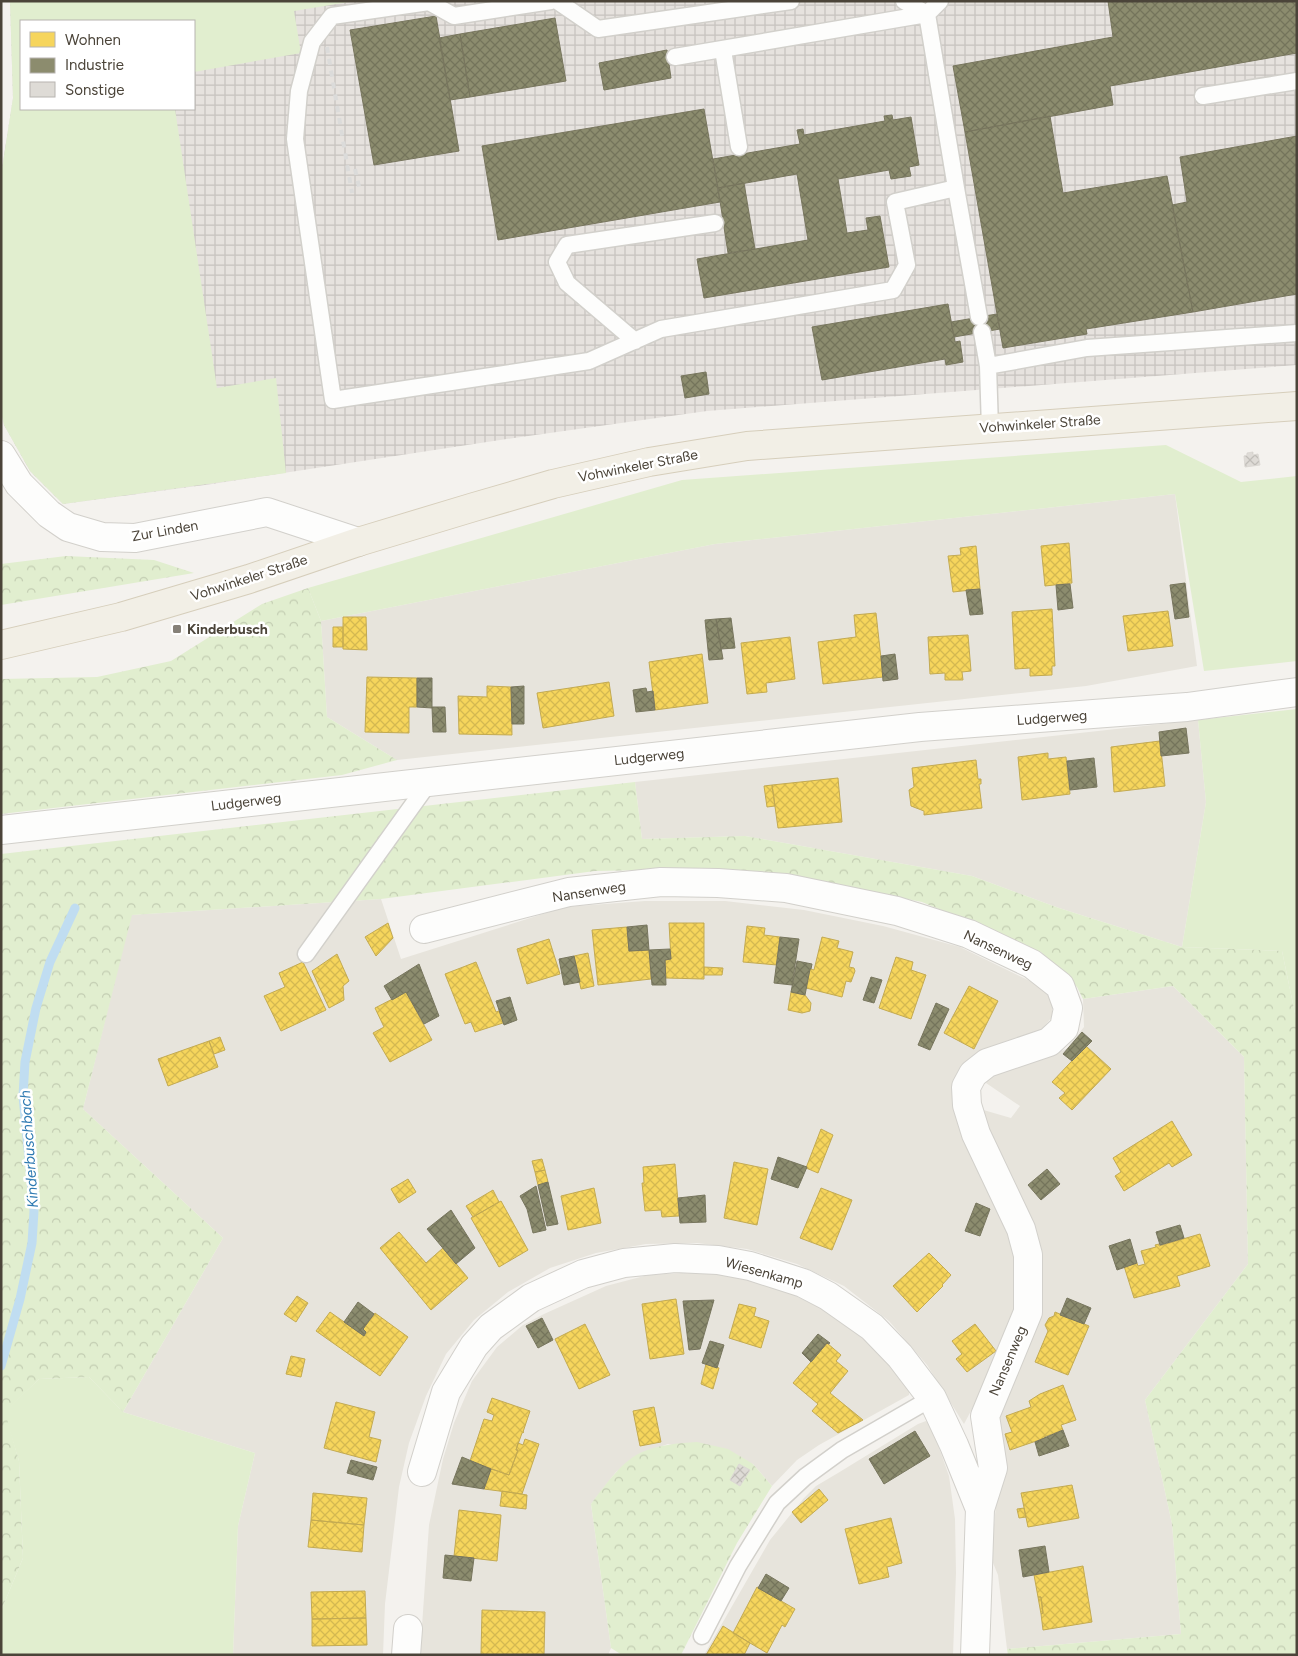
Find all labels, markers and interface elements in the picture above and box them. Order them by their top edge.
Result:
legend [20,20,195,110]
text: Wohnen [65,31,121,49]
text: Industrie [65,56,124,74]
text: Sonstige [65,81,124,99]
street label: Vohwinkeler Straße [979,411,1102,437]
street label: Vohwinkeler Straße [577,446,700,486]
street label: Zur Linden [131,517,200,545]
street label: Vohwinkeler Straße [189,551,310,605]
place label: Kinderbusch [187,621,268,638]
marker: Kinderbusch [171,623,183,635]
street label: Ludgerweg [1016,707,1088,729]
street label: Ludgerweg [613,745,685,769]
street label: Ludgerweg [210,789,282,815]
street label: Nansenweg [551,878,627,906]
street label: Nansenweg [961,927,1035,973]
water label: Kinderbuschbach [16,1090,42,1208]
street label: Wiesenkamp [723,1254,805,1292]
street label: Nansenweg [986,1323,1030,1399]

